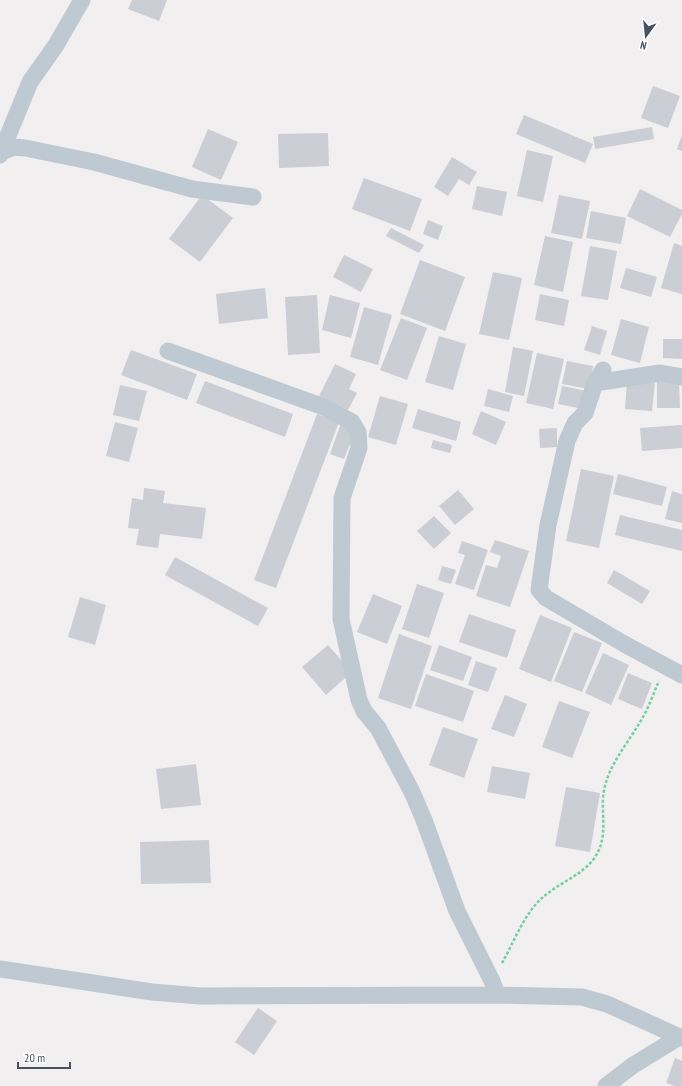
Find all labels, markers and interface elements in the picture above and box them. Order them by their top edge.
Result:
north arrow [626,16,666,56]
text: N [639,38,648,53]
scale bar [18,1044,70,1070]
text: 20 m [24,1050,45,1065]

